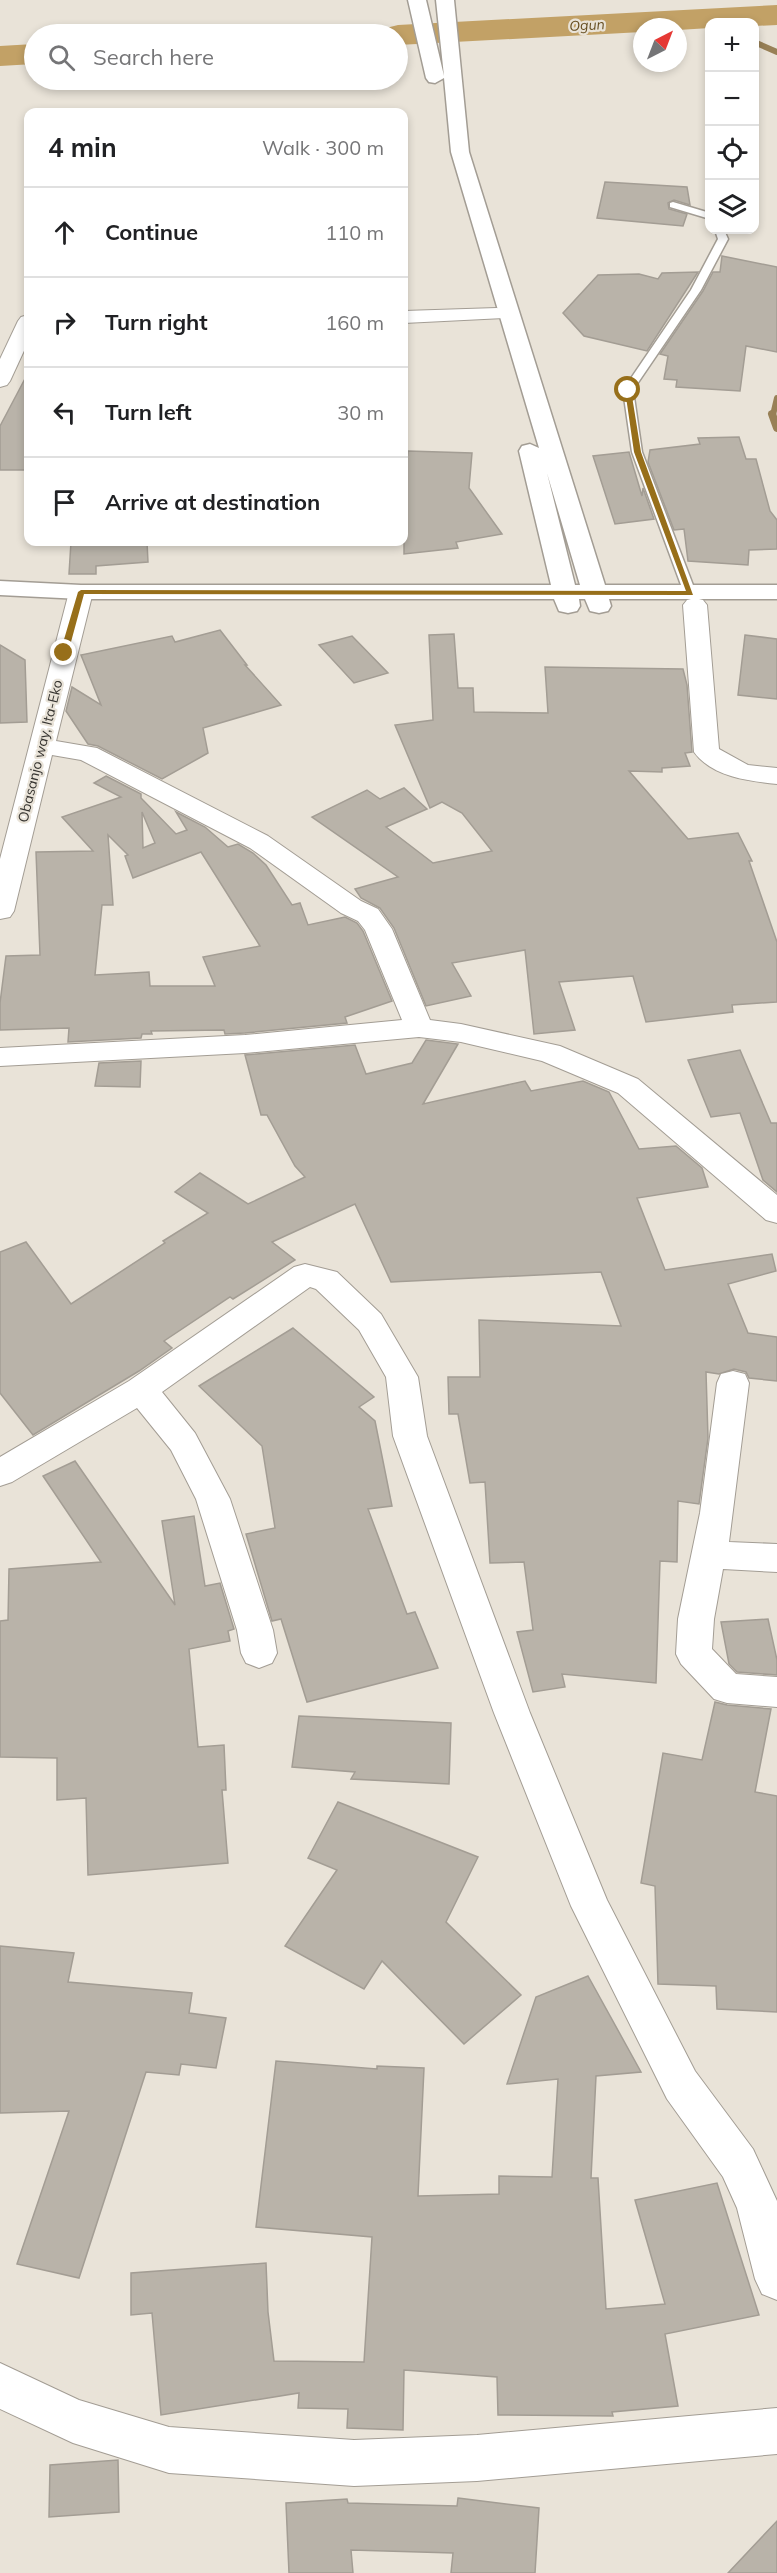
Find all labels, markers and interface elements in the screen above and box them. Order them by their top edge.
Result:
water label: Ogun [569,15,605,35]
north arrow [633,18,687,72]
map controls [705,18,759,234]
button: + [705,18,759,72]
search box [24,24,408,90]
icon: search [45,41,78,74]
text: Search here [93,43,214,71]
button: − [705,72,759,126]
button: locate [705,126,759,180]
text: 4 min [48,131,117,164]
text: Walk · 300 m [262,135,384,160]
button: layers [705,180,759,234]
icon: ahead [48,216,81,249]
text: Continue [105,218,198,246]
text: 110 m [325,220,384,245]
icon: right [48,306,81,339]
text: Turn right [105,308,208,336]
text: 160 m [325,310,384,335]
route start [614,376,640,402]
icon: left [48,396,81,429]
text: Turn left [105,398,192,426]
text: 30 m [337,400,384,425]
icon: arrive [48,486,81,519]
text: Arrive at destination [105,488,320,516]
route end [50,639,76,665]
street label: Obasanjo way, Ita-Eko [14,678,66,824]

